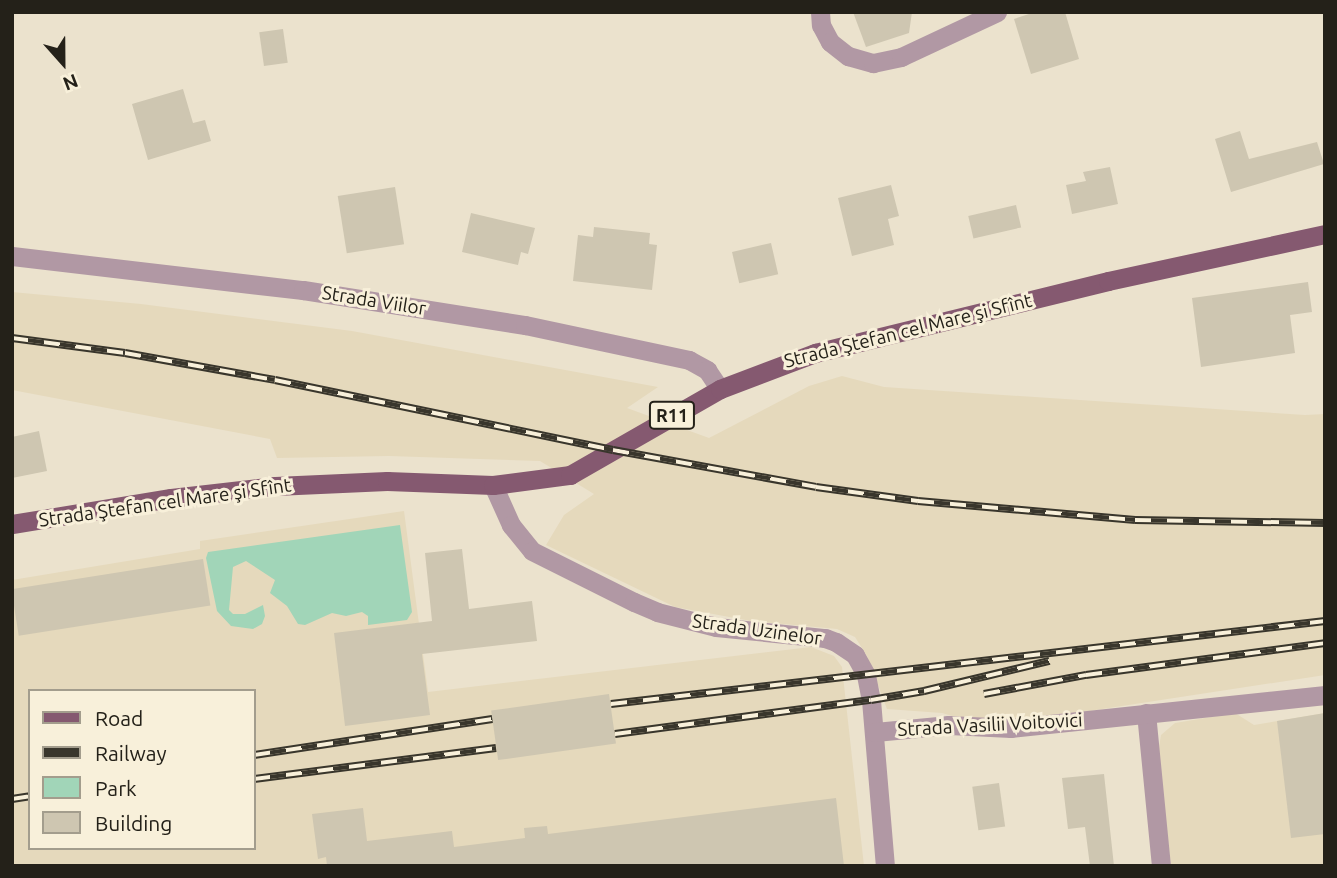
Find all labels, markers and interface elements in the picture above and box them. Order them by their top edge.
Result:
north arrow [28,28,98,98]
text: N [60,70,81,95]
street label: Strada Viilor [320,282,428,320]
street label: Strada Ştefan cel Mare şi Sfînt [782,289,1034,373]
road number: R11 [648,400,696,430]
street label: Strada Ştefan cel Mare şi Sfînt [37,474,293,532]
street label: Strada Uzinelor [691,610,823,650]
legend [28,689,256,850]
text: Road [95,706,143,730]
street label: Strada Vasilii Voitovici [897,709,1083,741]
text: Railway [95,741,167,765]
text: Park [95,776,137,800]
text: Building [95,811,172,835]

